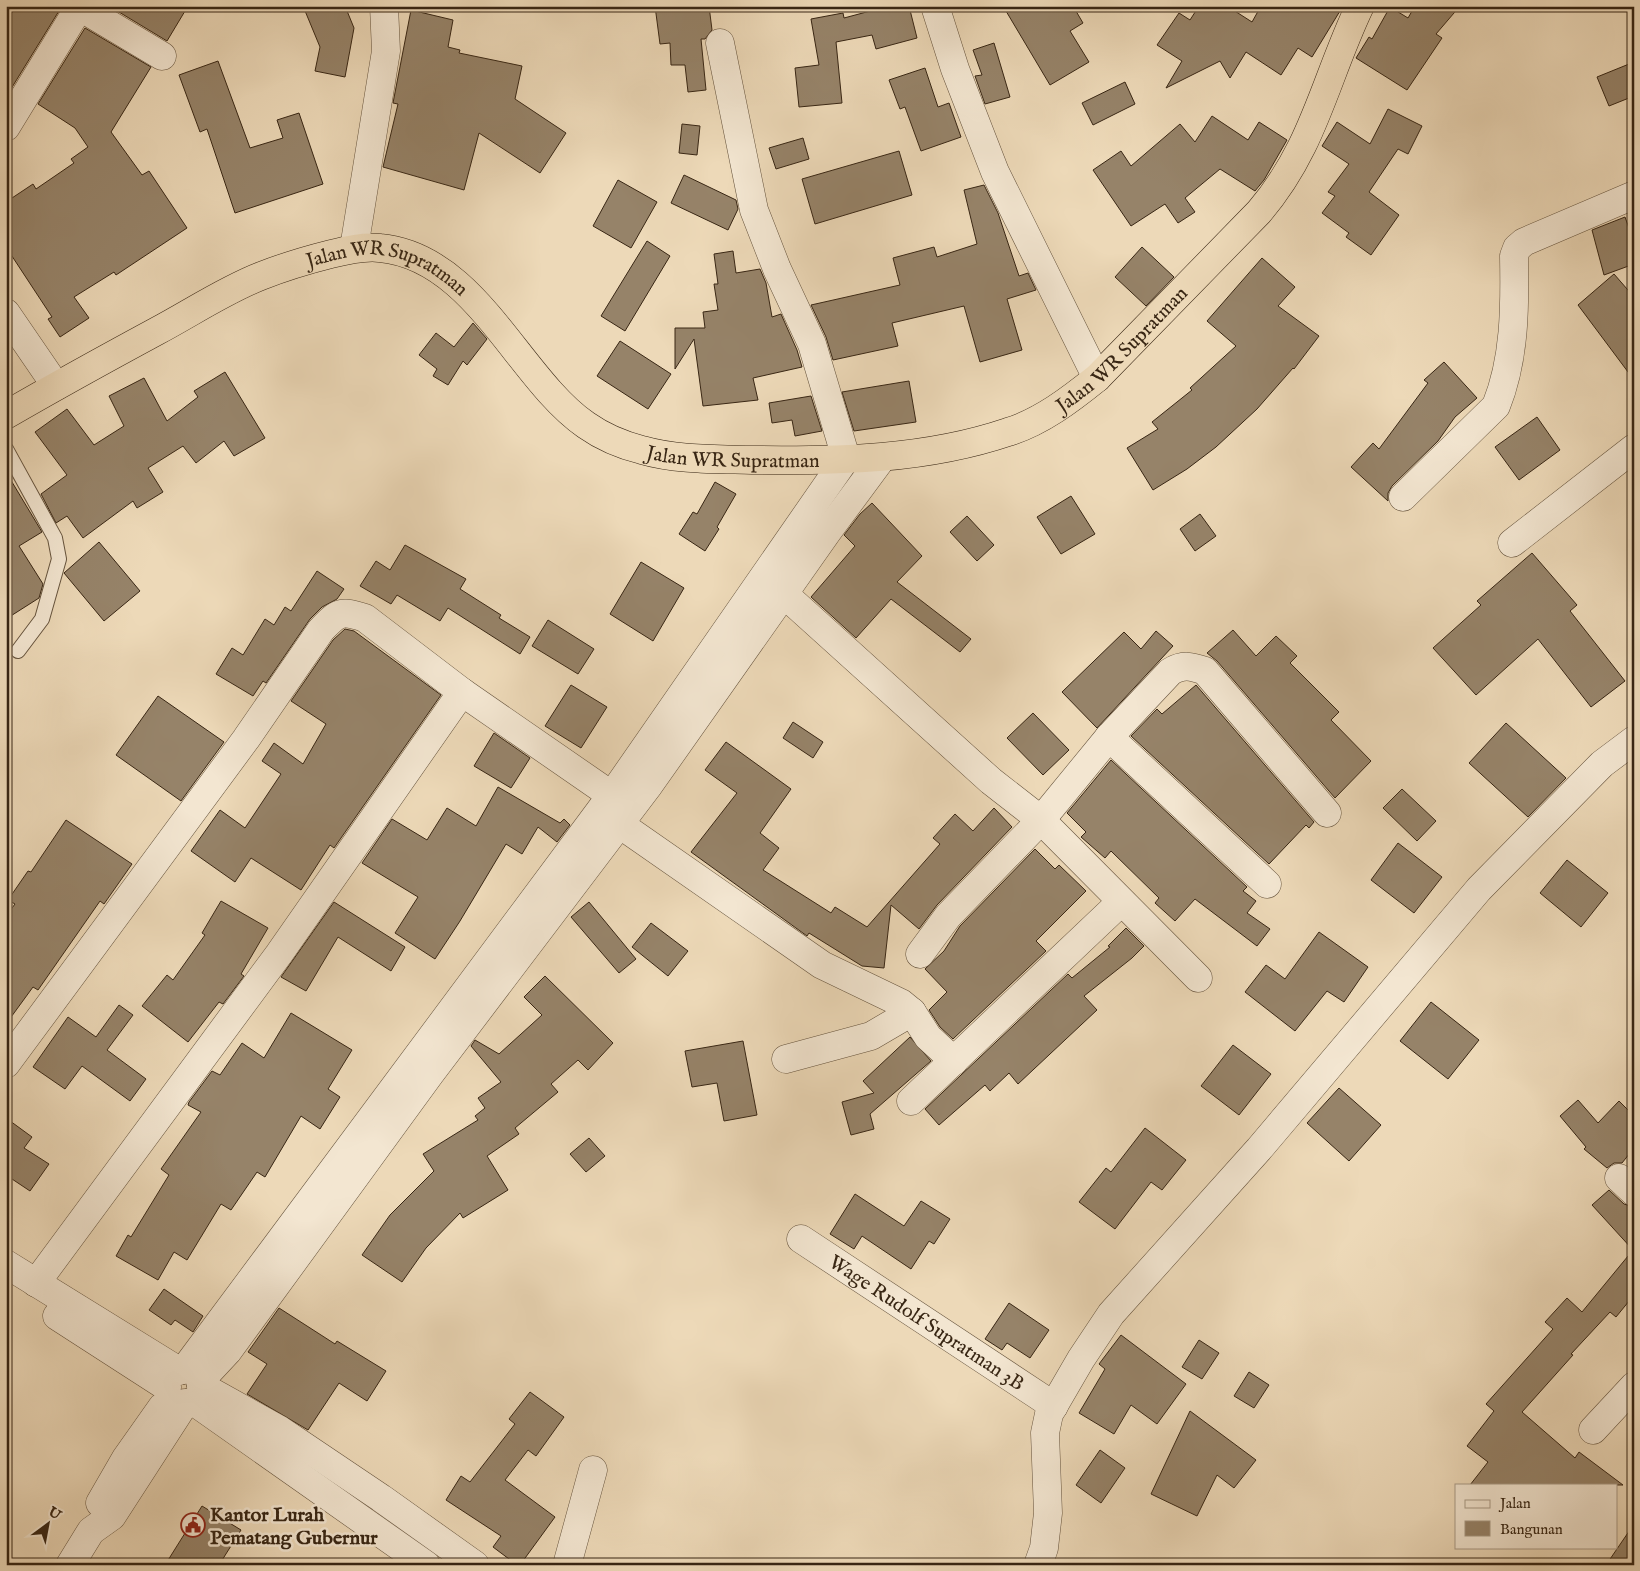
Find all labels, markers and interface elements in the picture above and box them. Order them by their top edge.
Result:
street label: Jalan WR Supratman [301,236,473,302]
street label: Jalan WR Supratman [1050,281,1194,420]
street label: Jalan WR Supratman [642,440,820,474]
street label: Wage Rudolf Supratman 3B [824,1250,1029,1397]
legend [1455,1484,1618,1548]
text: Jalan [1498,1494,1531,1513]
north arrow [22,1498,72,1548]
text: U [44,1503,65,1525]
place label: Kantor Lurah Pematang Gubernur [210,1503,378,1551]
public building icon: Kantor Lurah Pematang Gubernur [180,1512,206,1538]
text: Bangunan [1500,1520,1563,1539]

